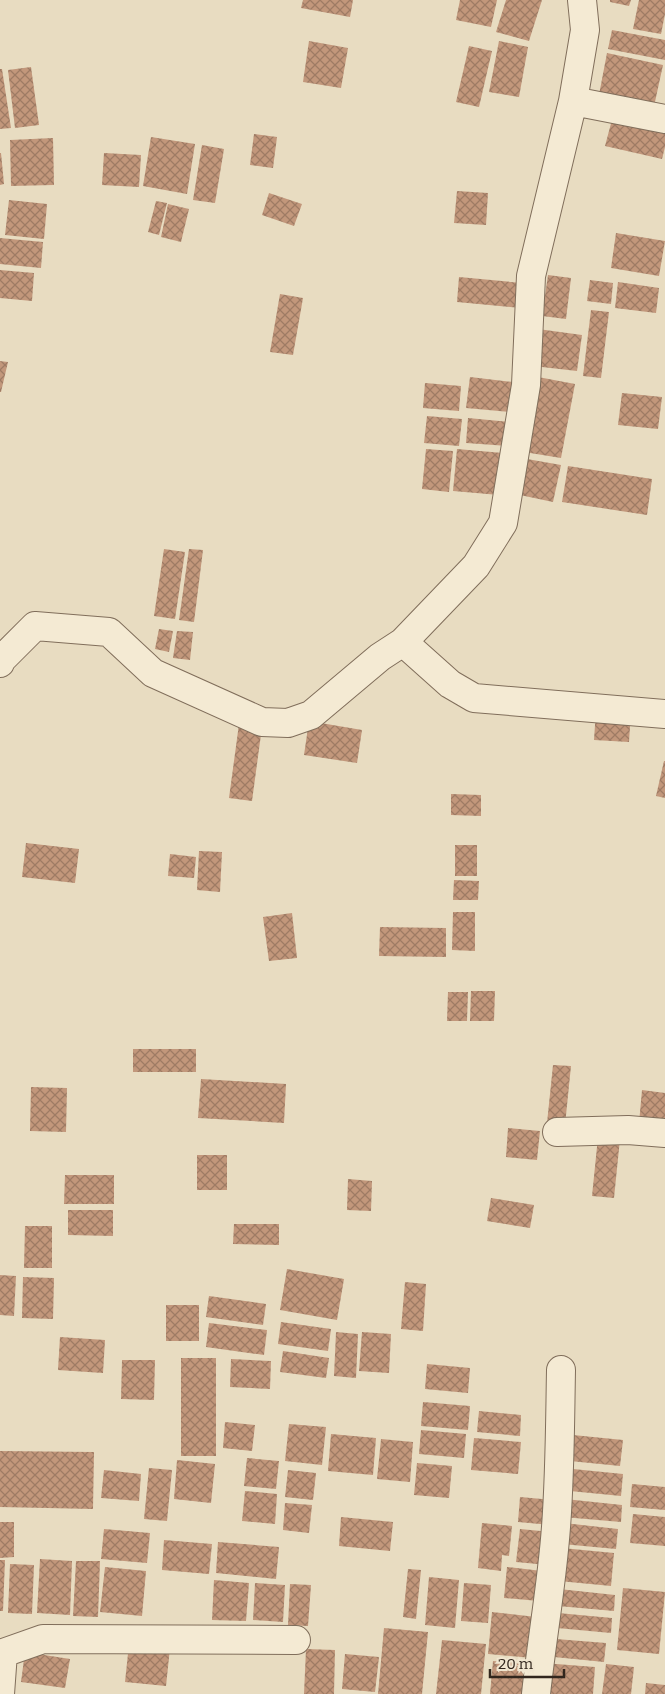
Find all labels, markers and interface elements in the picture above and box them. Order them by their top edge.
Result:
scale bar [490,1646,564,1678]
text: 20 m [498,1655,534,1673]

